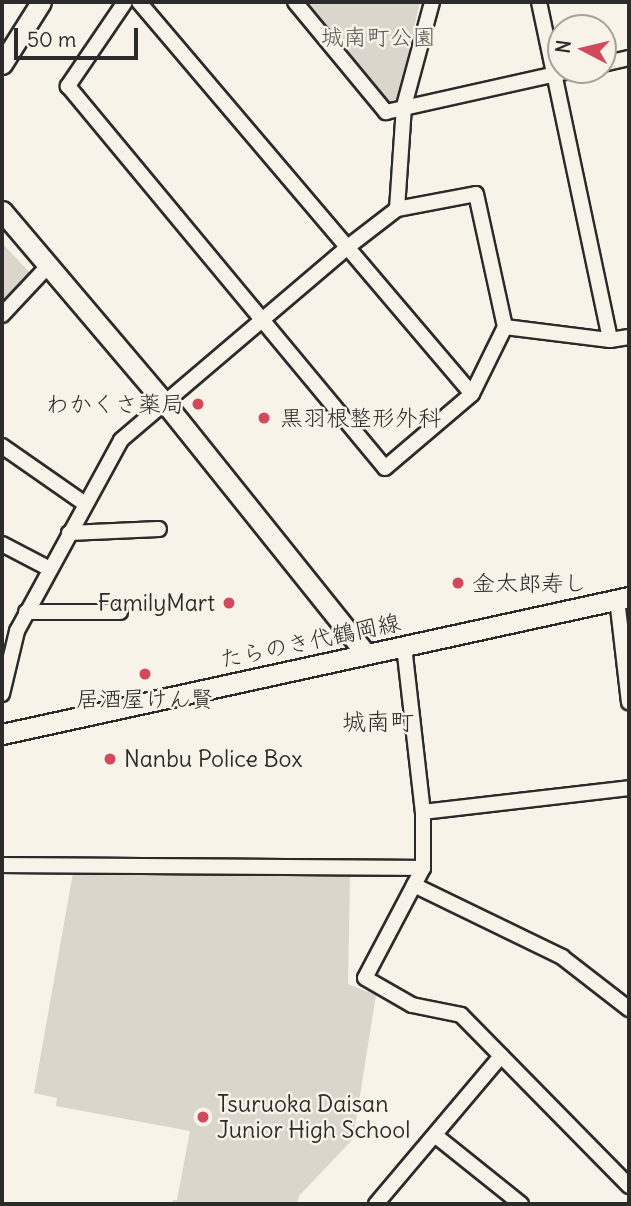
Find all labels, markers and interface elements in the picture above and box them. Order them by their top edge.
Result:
scale bar [18,14,142,58]
north arrow [547,14,617,84]
park label: 城南町公園 [321,23,435,51]
text: 50 m [27,26,76,53]
text: N [550,39,576,55]
place label: わかくさ薬局 [46,390,184,418]
marker: わかくさ薬局 [190,396,206,412]
place label: 黒羽根整形外科 [280,404,441,432]
marker: 黒羽根整形外科 [254,408,274,428]
place label: 金太郎寿し [472,569,587,597]
marker: 金太郎寿し [450,575,466,591]
place label: FamilyMart [98,589,215,617]
marker: FamilyMart [221,595,237,611]
street label: たらのき代鶴岡線 [217,608,403,674]
marker: 居酒屋けん賢 [137,666,153,682]
place label: 居酒屋けん賢 [76,685,214,713]
district label: 城南町 [342,708,414,736]
place label: Nanbu Police Box [124,745,302,773]
marker: Nanbu Police Box [102,751,118,767]
place label: Tsuruoka Daisan Junior High School [217,1090,410,1144]
marker: Tsuruoka Daisan Junior High School [195,1109,211,1125]

